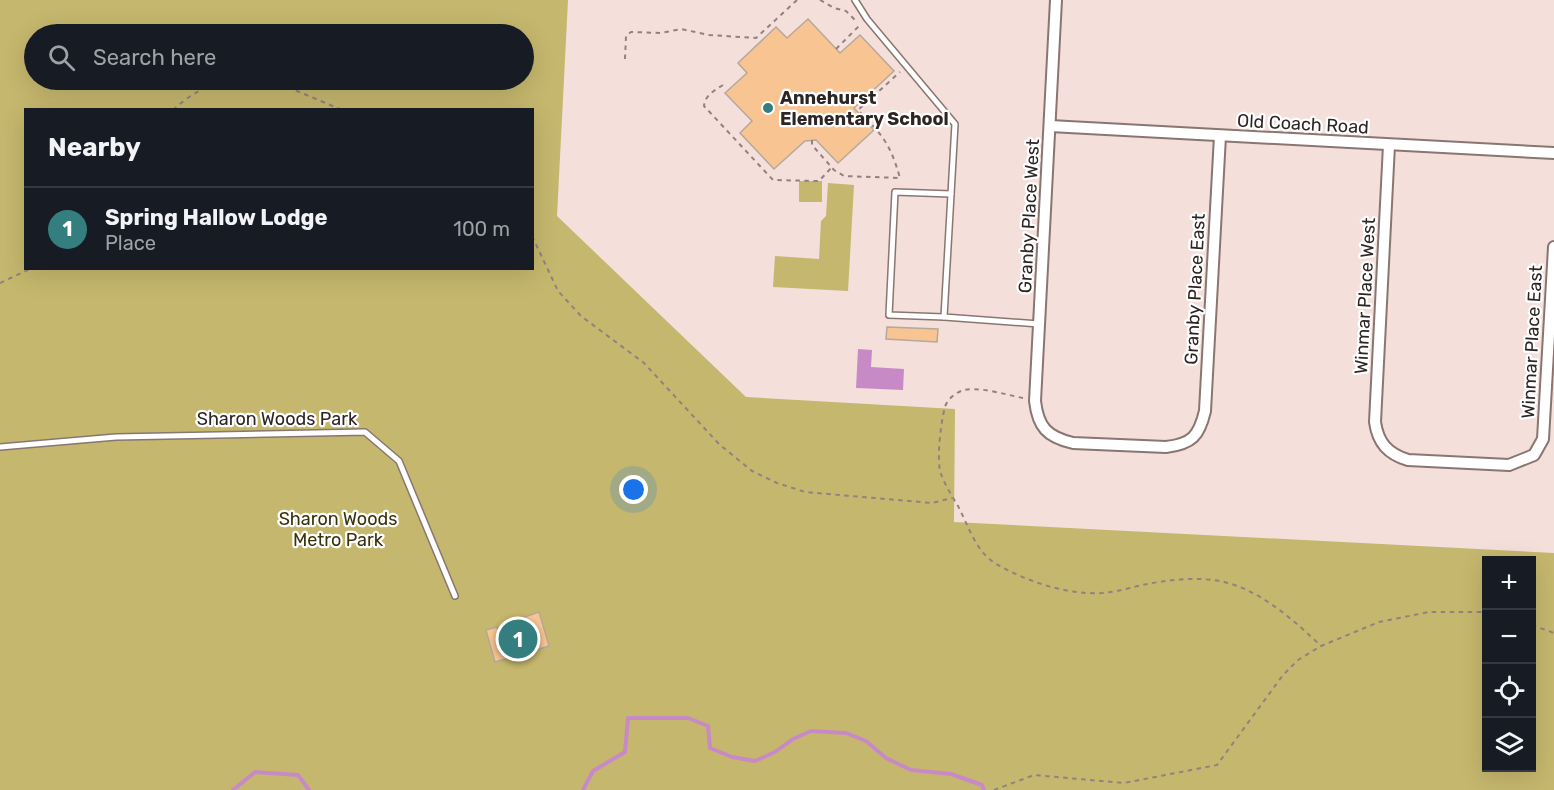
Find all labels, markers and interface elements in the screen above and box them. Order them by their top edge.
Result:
search box [24,24,534,90]
icon: search [45,41,78,74]
text: Search here [93,44,216,71]
place label: Annehurst Elementary School [780,87,949,130]
marker: Annehurst Elementary School [761,101,775,115]
street label: Old Coach Road [1237,110,1369,138]
text: Nearby [48,132,141,163]
street label: Granby Place West [1014,138,1044,294]
text: Spring Hallow Lodge [105,204,328,231]
street label: Granby Place East [1180,213,1210,365]
text: 1 [63,217,72,241]
text: 100 m [453,217,510,241]
street label: Winmar Place West [1350,217,1380,375]
text: Place [105,231,156,255]
street label: Winmar Place East [1517,265,1547,419]
street label: Sharon Woods Park [197,408,358,430]
your location [619,475,648,504]
park label: Sharon Woods Metro Park [279,508,397,551]
map controls [1482,556,1536,772]
button: + [1482,556,1536,610]
button: − [1482,610,1536,664]
pin: 1 [498,616,538,662]
button: locate [1482,664,1536,718]
button: layers [1482,718,1536,772]

